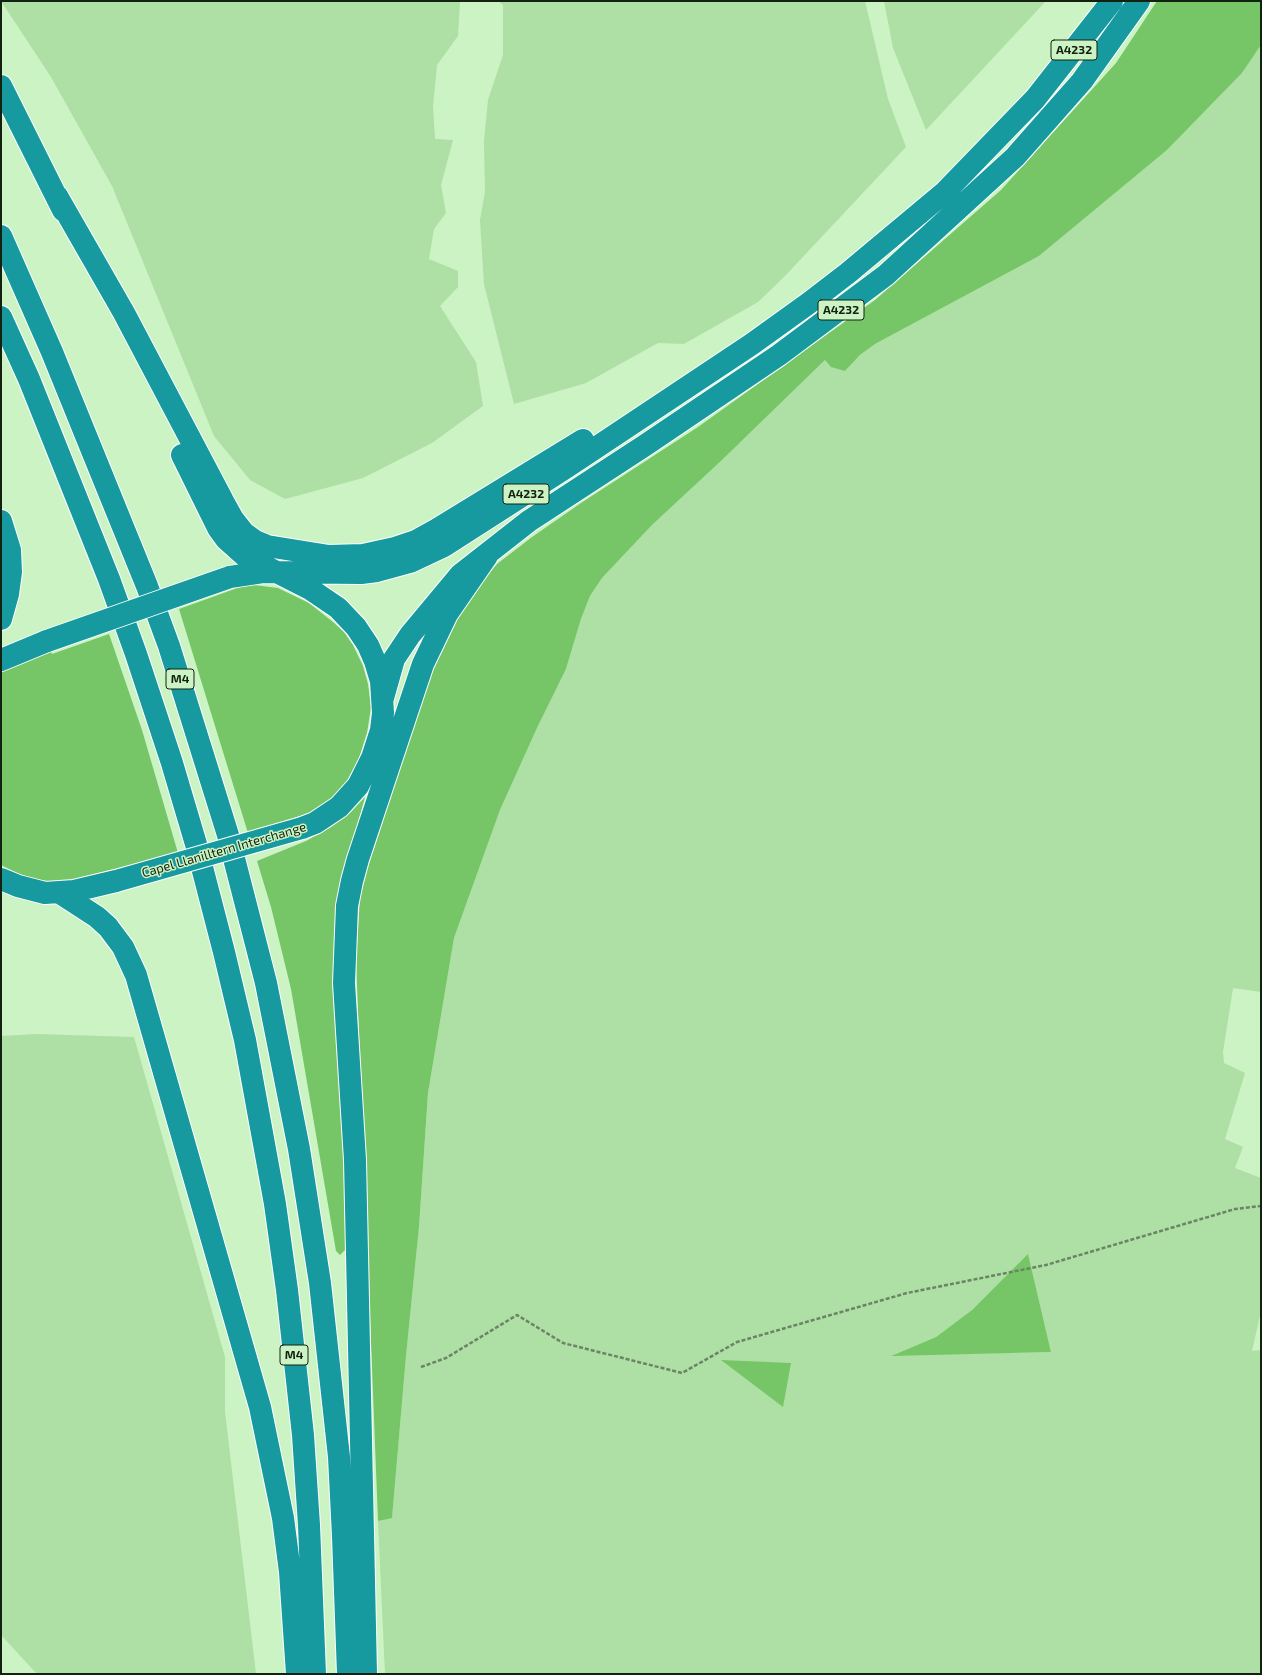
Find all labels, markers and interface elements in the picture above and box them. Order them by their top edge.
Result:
road number: A4232 [1051,40,1097,60]
road number: A4232 [818,300,864,320]
road number: A4232 [503,484,549,504]
road number: M4 [166,669,194,689]
street label: Capel Llanilltern Interchange [140,819,308,881]
road number: M4 [280,1345,308,1365]

